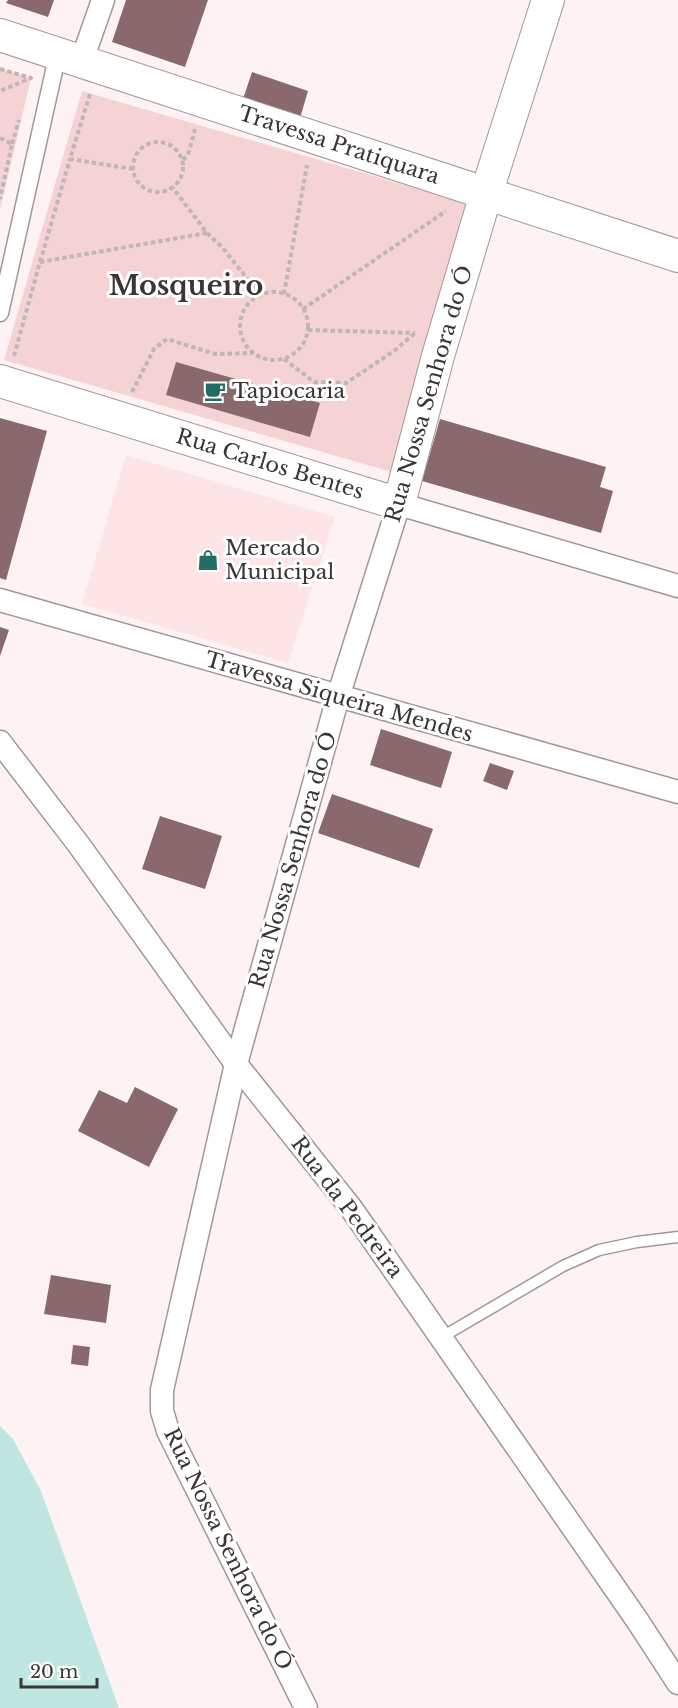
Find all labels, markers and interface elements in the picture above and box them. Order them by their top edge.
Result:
street label: Travessa Pratiquara [235,100,443,190]
street label: Rua Nossa Senhora do Ó [380,263,478,525]
district label: Mosqueiro [109,269,263,302]
place label: Tapiocaria [232,378,346,404]
cafe icon: Tapiocaria [203,379,227,403]
street label: Rua Carlos Bentes [173,423,367,505]
place label: Mercado Municipal [225,535,334,585]
shop icon: Mercado Municipal [196,548,220,572]
street label: Travessa Siqueira Mendes [202,646,476,748]
street label: Rua Nossa Senhora do Ó [244,729,342,991]
street label: Rua da Pedreira [285,1131,409,1283]
street label: Rua Nossa Senhora do Ó [158,1424,298,1674]
scale bar [21,1651,98,1689]
text: 20 m [30,1661,78,1683]

